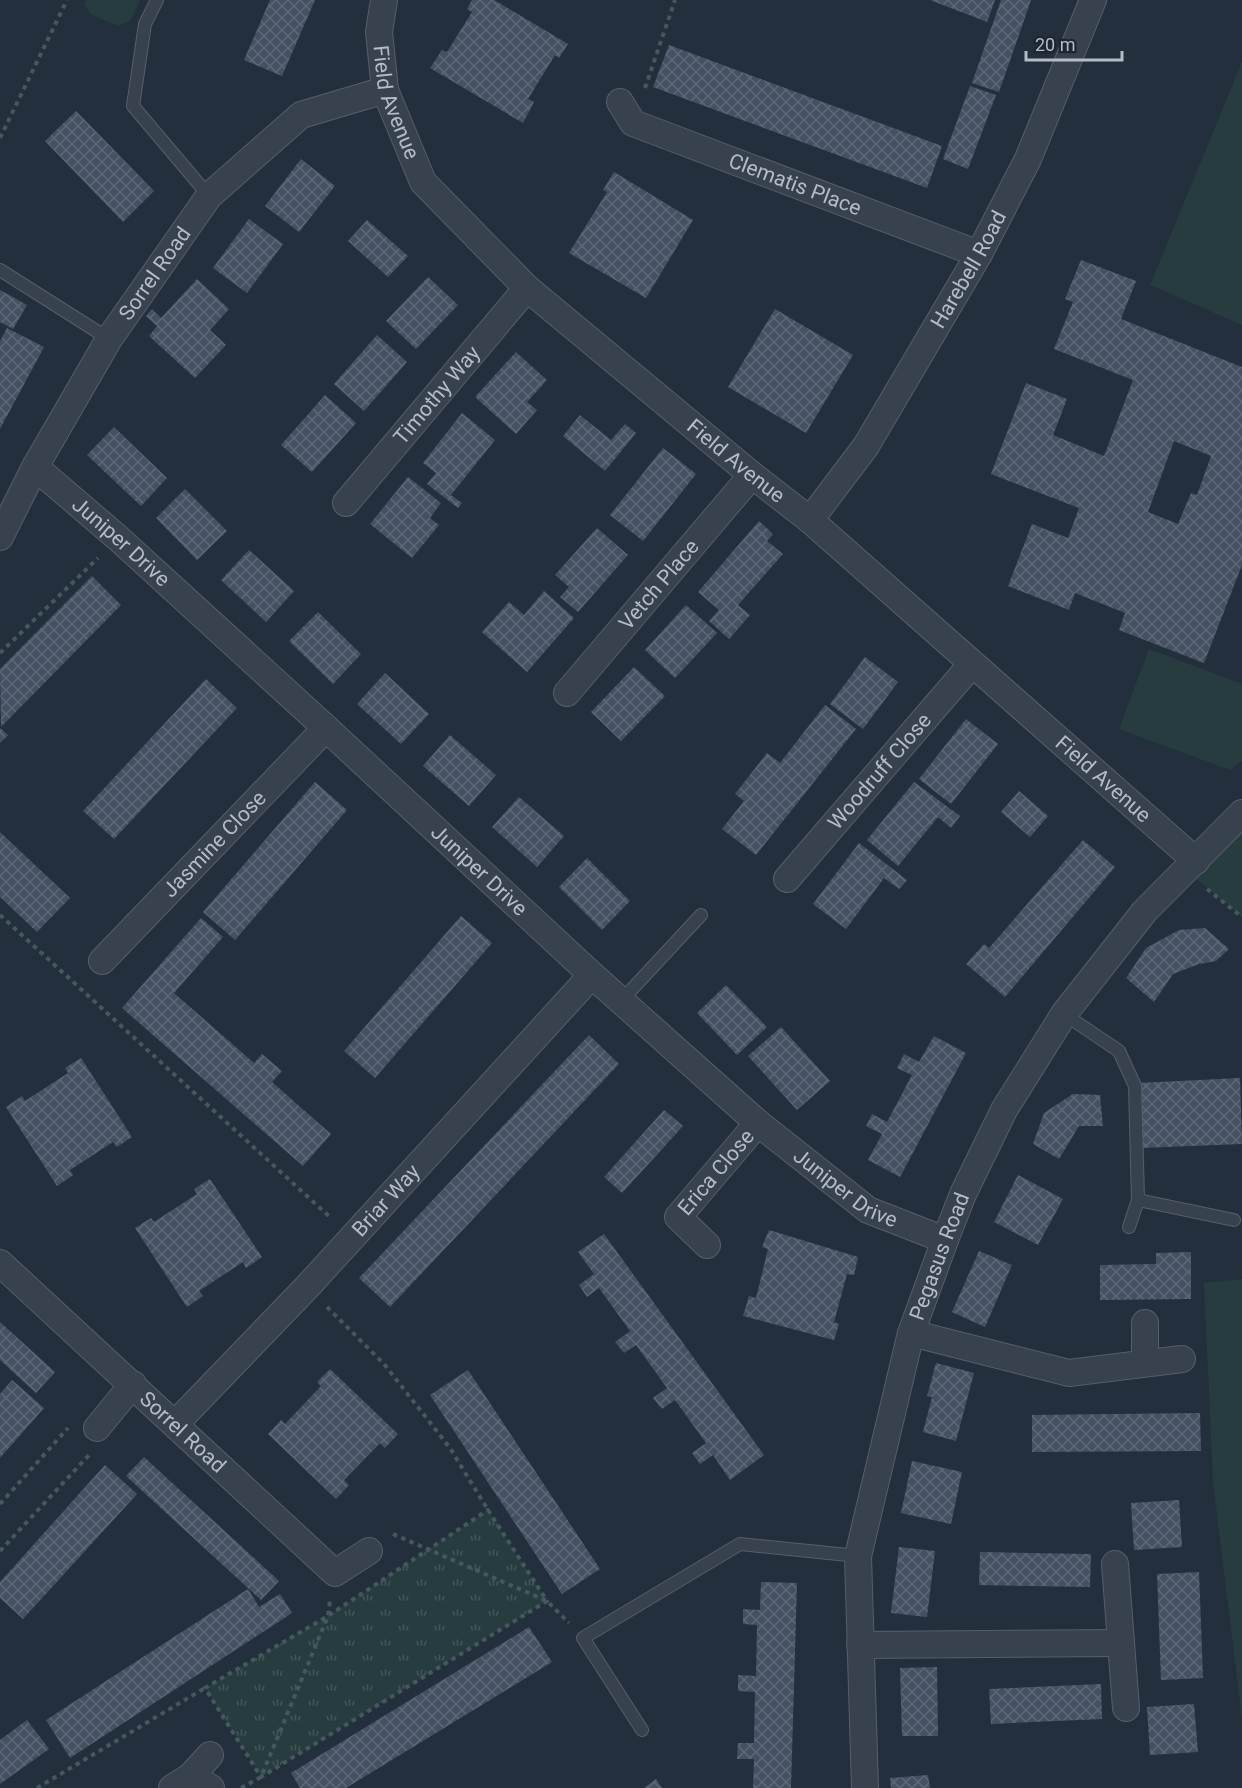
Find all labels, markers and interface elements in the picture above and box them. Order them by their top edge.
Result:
scale bar [1026,24,1122,62]
text: 20 m [1035,34,1075,55]
street label: Field Avenue [368,44,424,163]
street label: Clematis Place [725,148,865,220]
street label: Harebell Road [926,207,1011,333]
street label: Sorrel Road [114,222,196,325]
street label: Timothy Way [389,341,485,449]
street label: Field Avenue [682,414,789,508]
street label: Juniper Drive [67,492,175,591]
street label: Vetch Place [614,535,704,635]
street label: Woodruff Close [823,708,936,834]
street label: Field Avenue [1051,731,1156,827]
street label: Jasmine Close [158,786,271,902]
street label: Juniper Drive [426,820,532,921]
street label: Erica Close [673,1125,759,1220]
street label: Juniper Drive [789,1144,901,1232]
street label: Briar Way [347,1160,425,1241]
street label: Pegasus Road [905,1189,974,1323]
street label: Sorrel Road [135,1387,231,1478]

